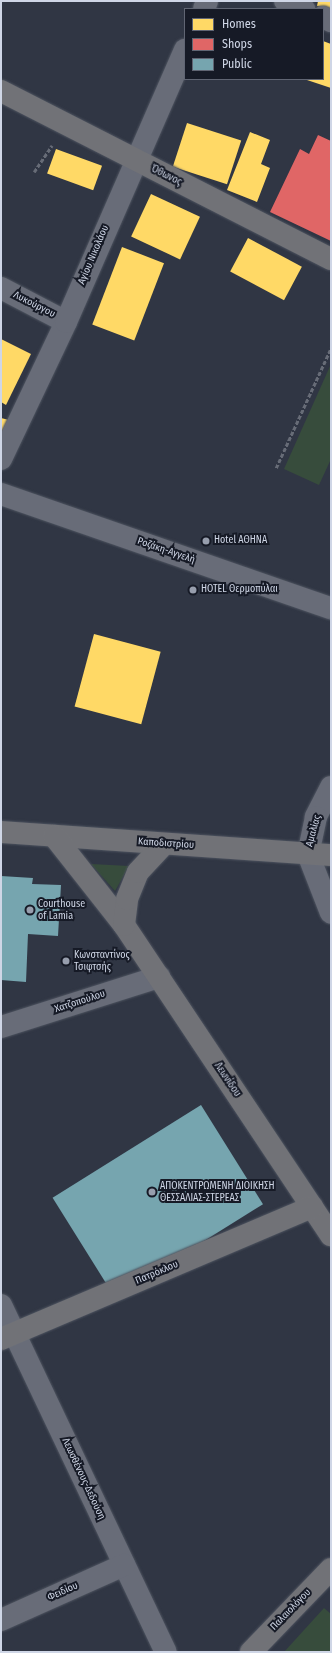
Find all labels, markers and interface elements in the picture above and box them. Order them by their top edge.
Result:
legend [184,8,324,80]
text: Homes [222,17,256,31]
text: Shops [222,37,252,51]
text: Public [222,57,252,71]
street label: Όθωνος [149,163,183,189]
street label: Αγίου Νικολάου [76,224,112,286]
street label: Λυκούργου [11,289,57,321]
place label: Hotel ΑΘΗΝΑ [214,535,267,547]
street label: Ροζάκη-Αγγελή [136,536,196,566]
marker: Hotel ΑΘΗΝΑ [201,536,211,546]
place label: HOTEL Θερμοπύλαι [201,584,278,596]
marker: HOTEL Θερμοπύλαι [188,585,198,595]
street label: Αμαλίας [304,814,324,848]
street label: Καποδιστρίου [138,836,194,852]
place label: Courthouse of Lamia [38,898,85,922]
marker: Courthouse of Lamia [25,905,35,915]
place label: Κωνσταντίνος Τσιφτσής [74,949,130,972]
marker: Κωνσταντίνος Τσιφτσής [61,956,71,966]
street label: Χατζοπούλου [53,988,107,1016]
street label: Λεωνίδου [211,1061,243,1099]
place label: ΑΠΟΚΕΝΤΡΩΜΕΝΗ ΔΙΟΙΚΗΣΗ ΘΕΣΣΑΛΙΑΣ-ΣΤΕΡΕΑΣ [160,1180,275,1204]
marker: ΑΠΟΚΕΝΤΡΩΜΕΝΗ ΔΙΟΙΚΗΣΗ ΘΕΣΣΑΛΙΑΣ-ΣΤΕΡΕΑΣ [147,1187,157,1197]
street label: Πατρόκλου [134,1259,180,1287]
street label: Λεωσθένους-Δεδούση [59,1436,107,1522]
street label: Φειδίου [46,1580,80,1604]
street label: Παλαιολόγου [268,1587,314,1633]

